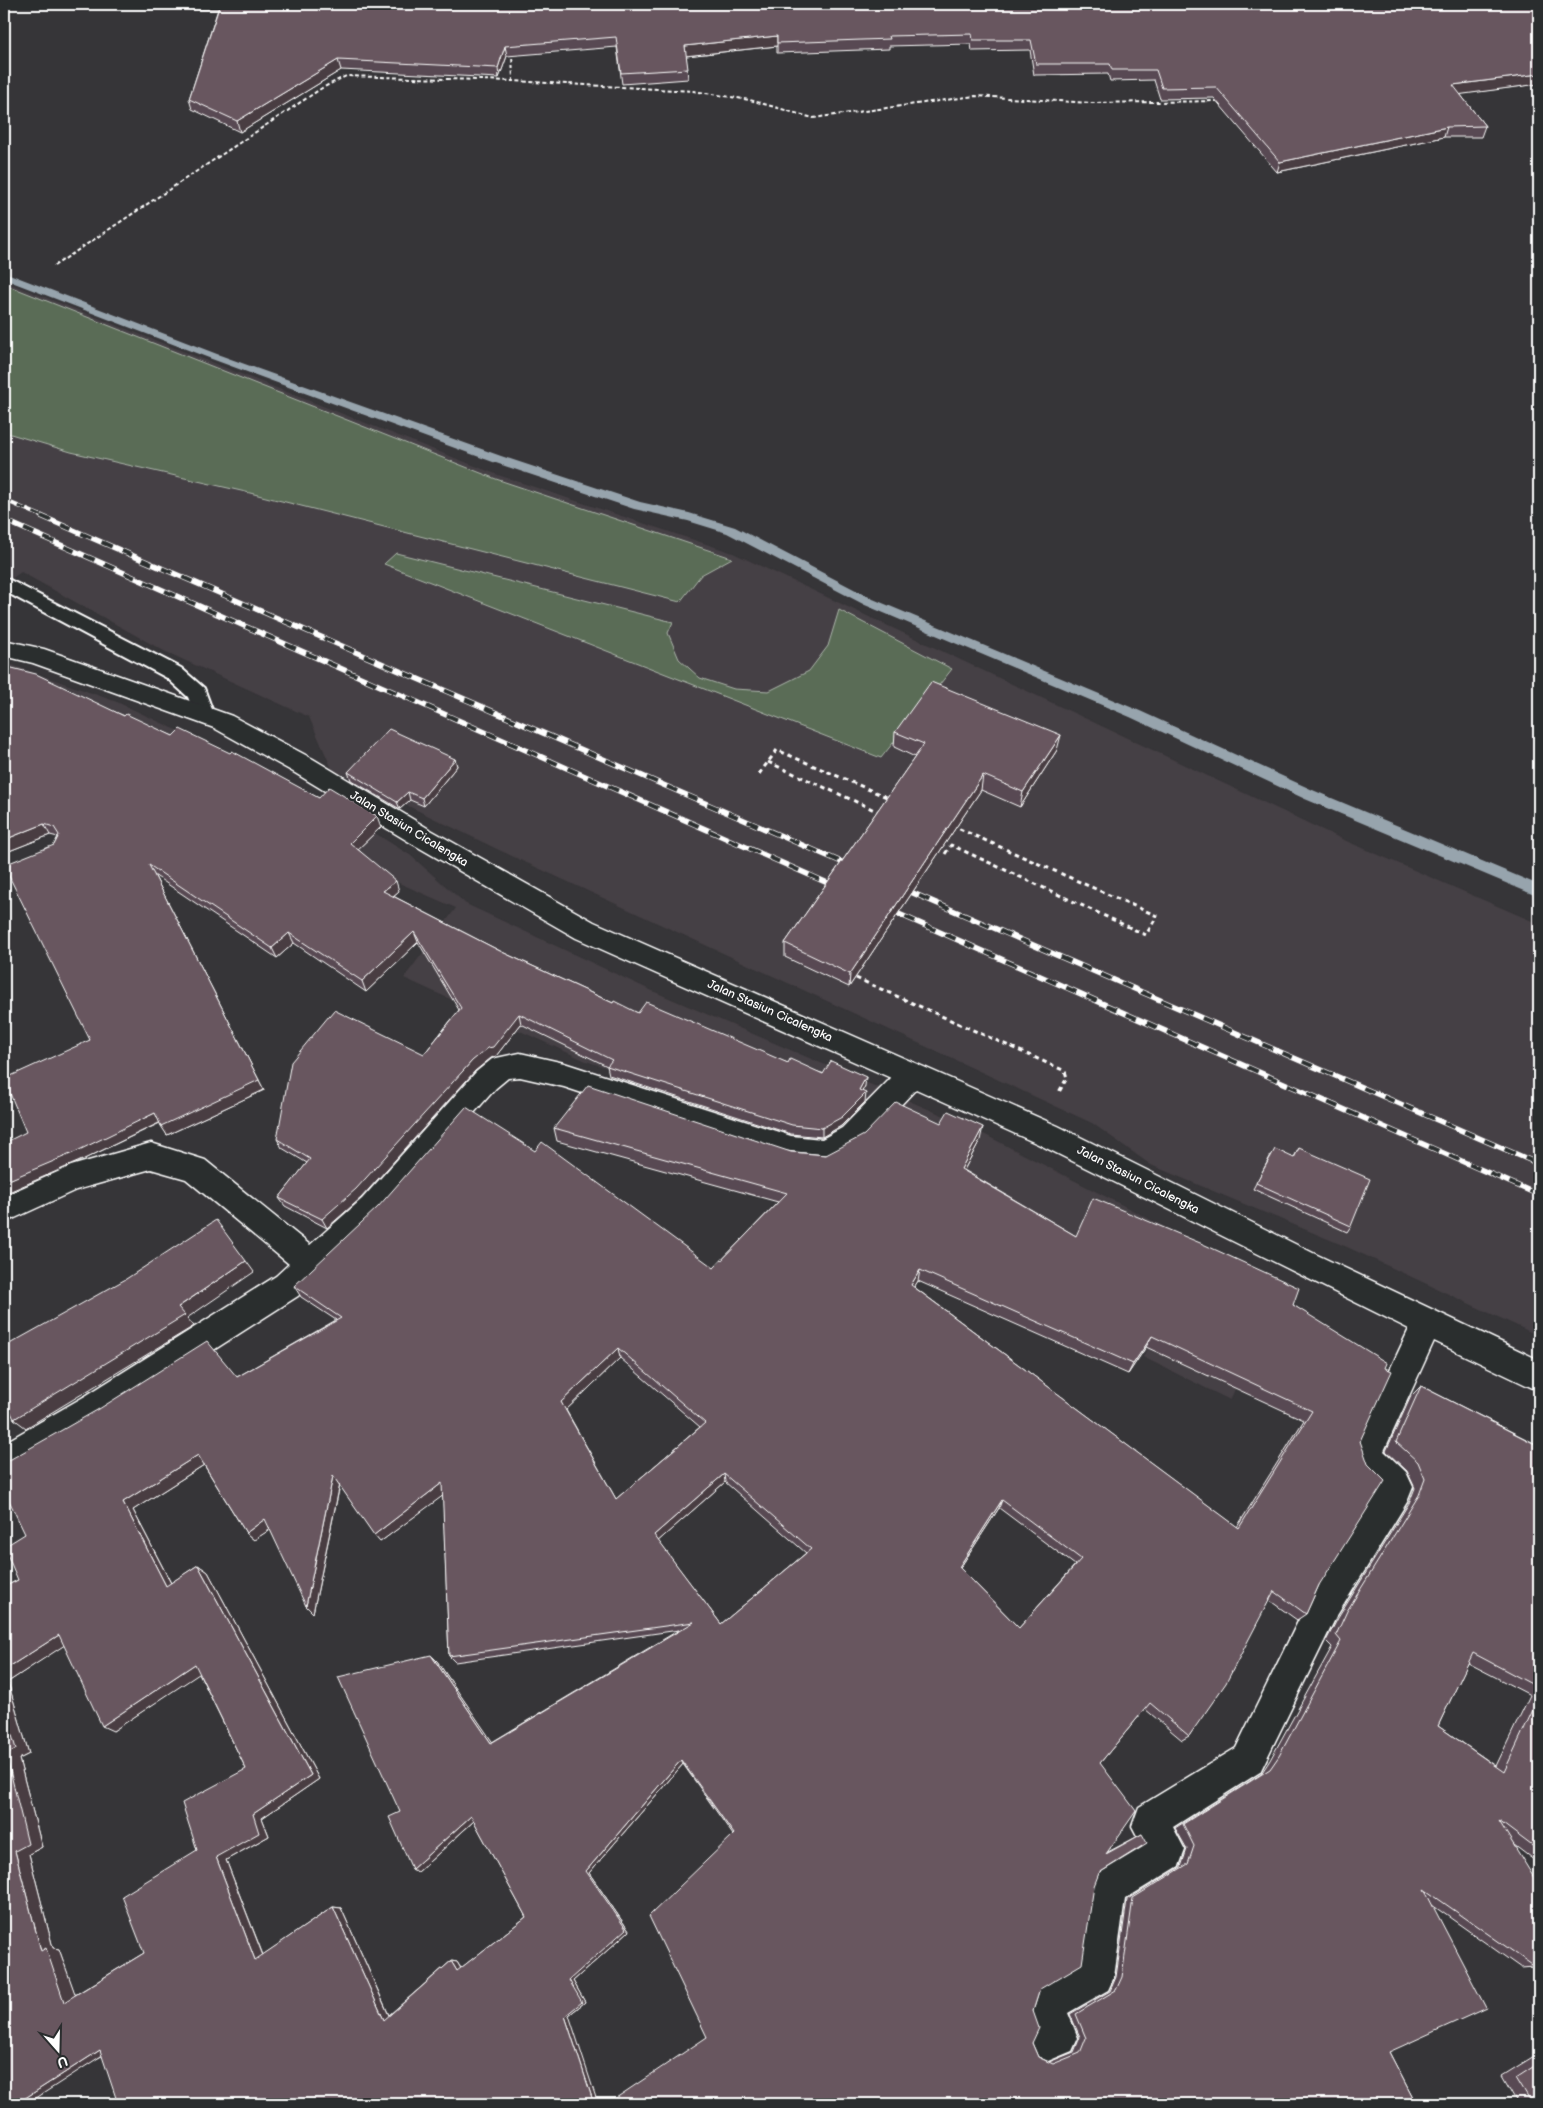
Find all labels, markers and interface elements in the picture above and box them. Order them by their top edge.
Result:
street label: Jalan Stasiun Cicalengka [347,788,471,870]
street label: Jalan Stasiun Cicalengka [705,977,835,1045]
street label: Jalan Stasiun Cicalengka [1074,1143,1202,1217]
north arrow [32,2026,82,2076]
text: U [55,2052,70,2071]

